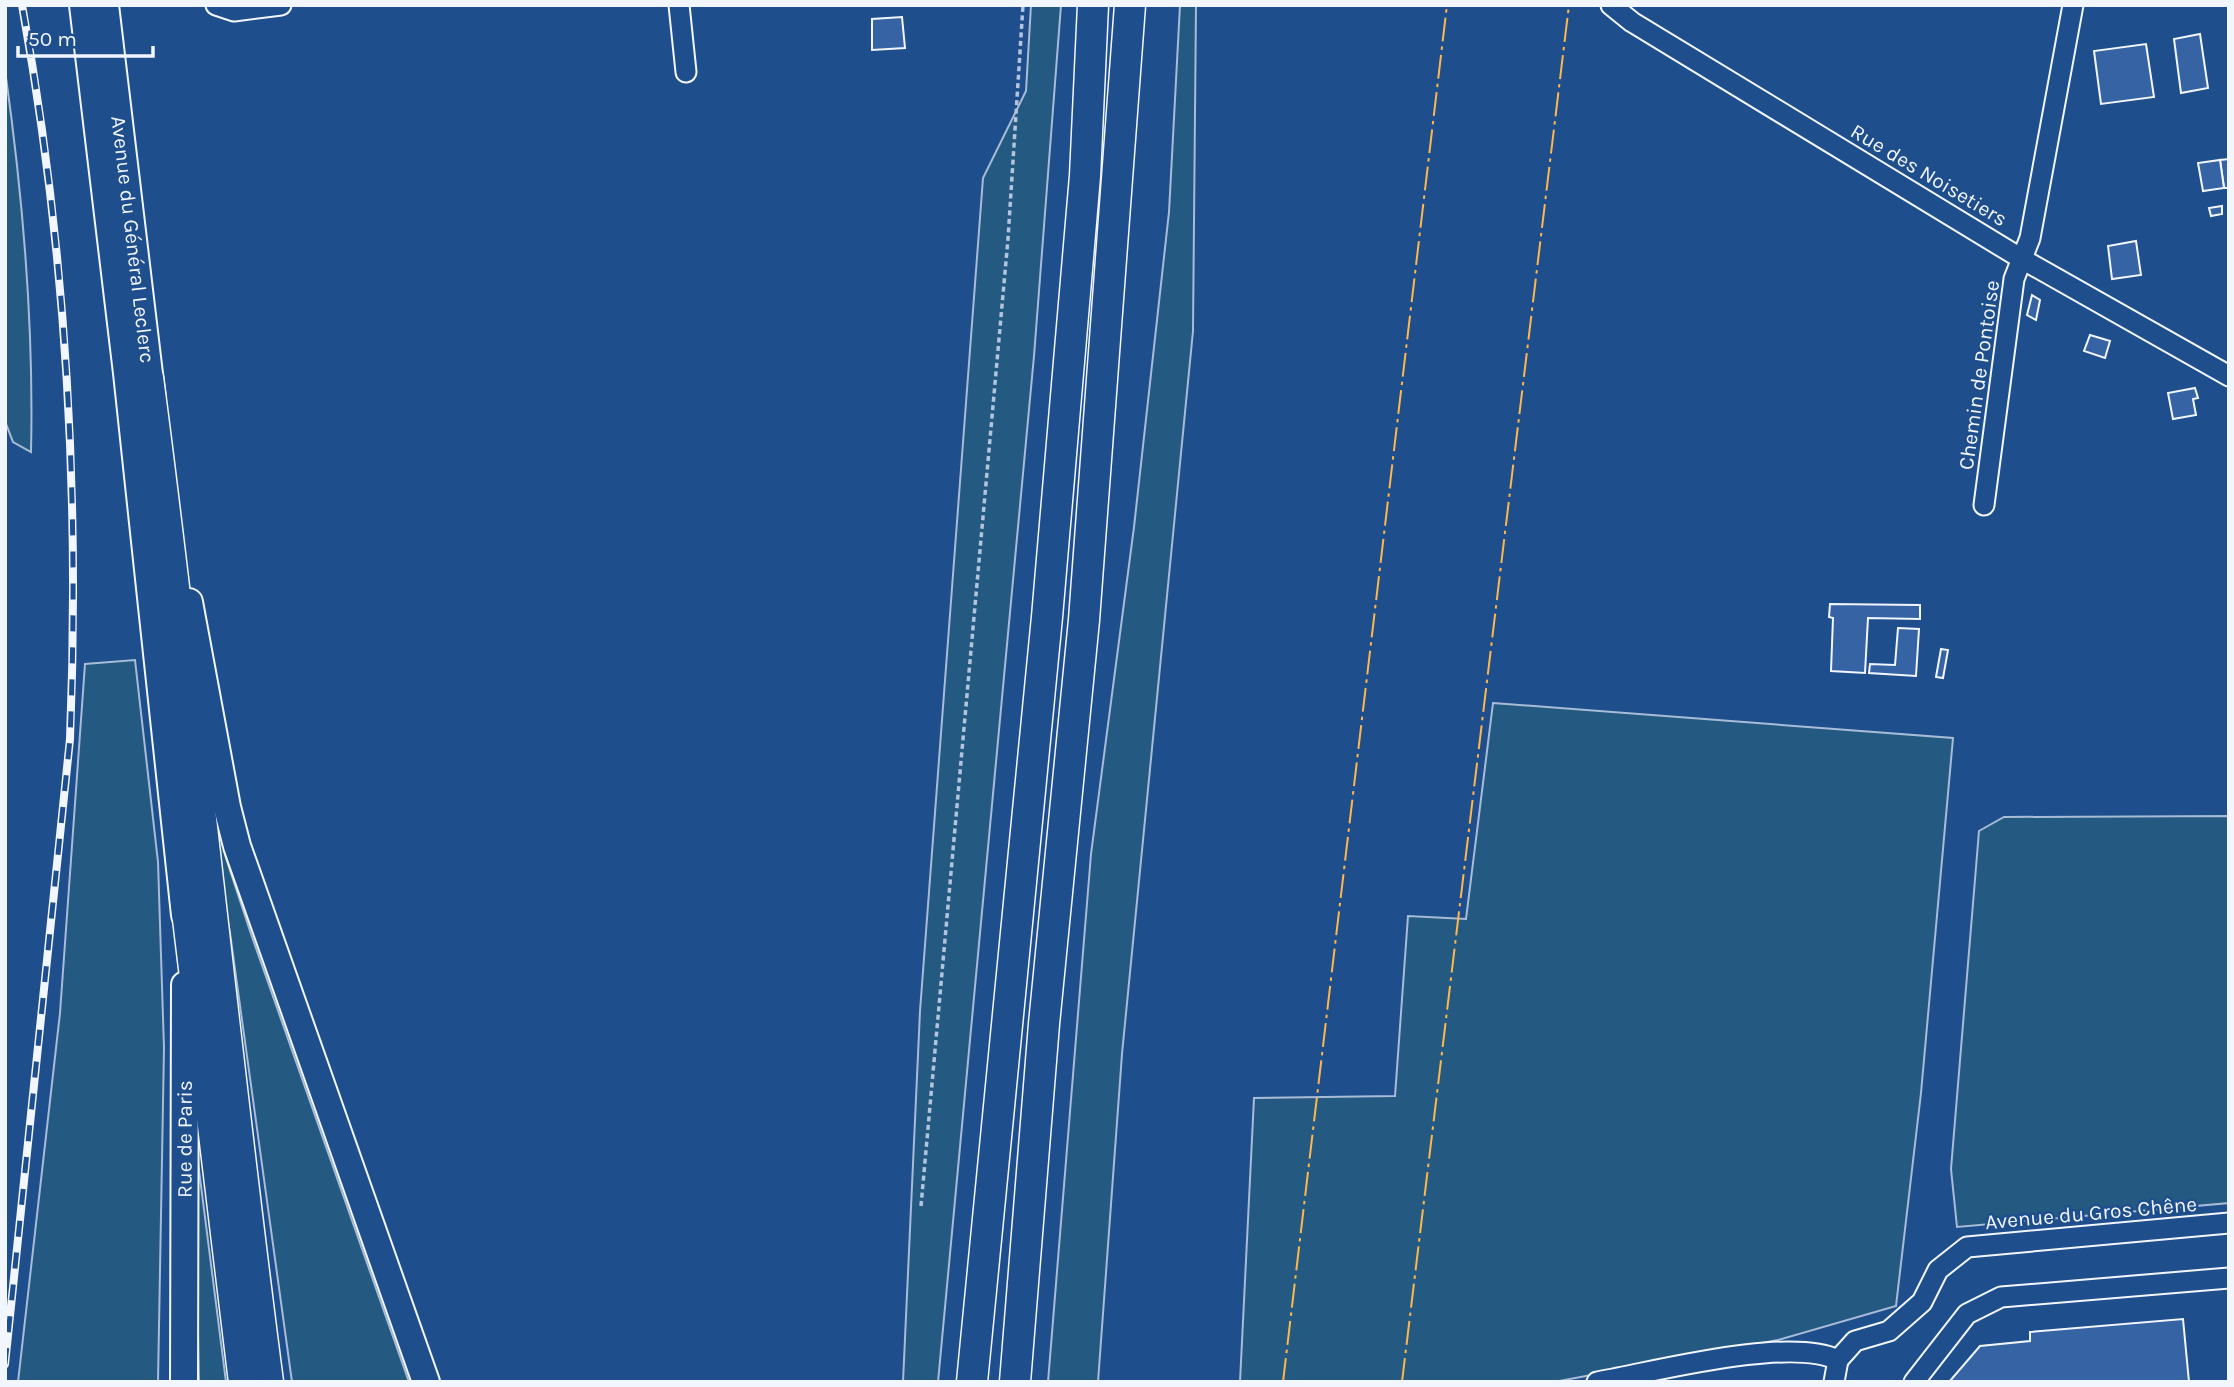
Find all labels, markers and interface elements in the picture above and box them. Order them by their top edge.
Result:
scale bar [18,14,152,58]
text: 50 m [28,27,77,51]
street label: Avenue du Général Leclerc [106,114,160,364]
street label: Rue des Noisetiers [1846,119,2012,231]
street label: Chemin de Pontoise [1954,279,2004,471]
street label: Rue de Paris [172,1080,197,1198]
street label: Avenue du Gros Chêne [1984,1192,2198,1234]

